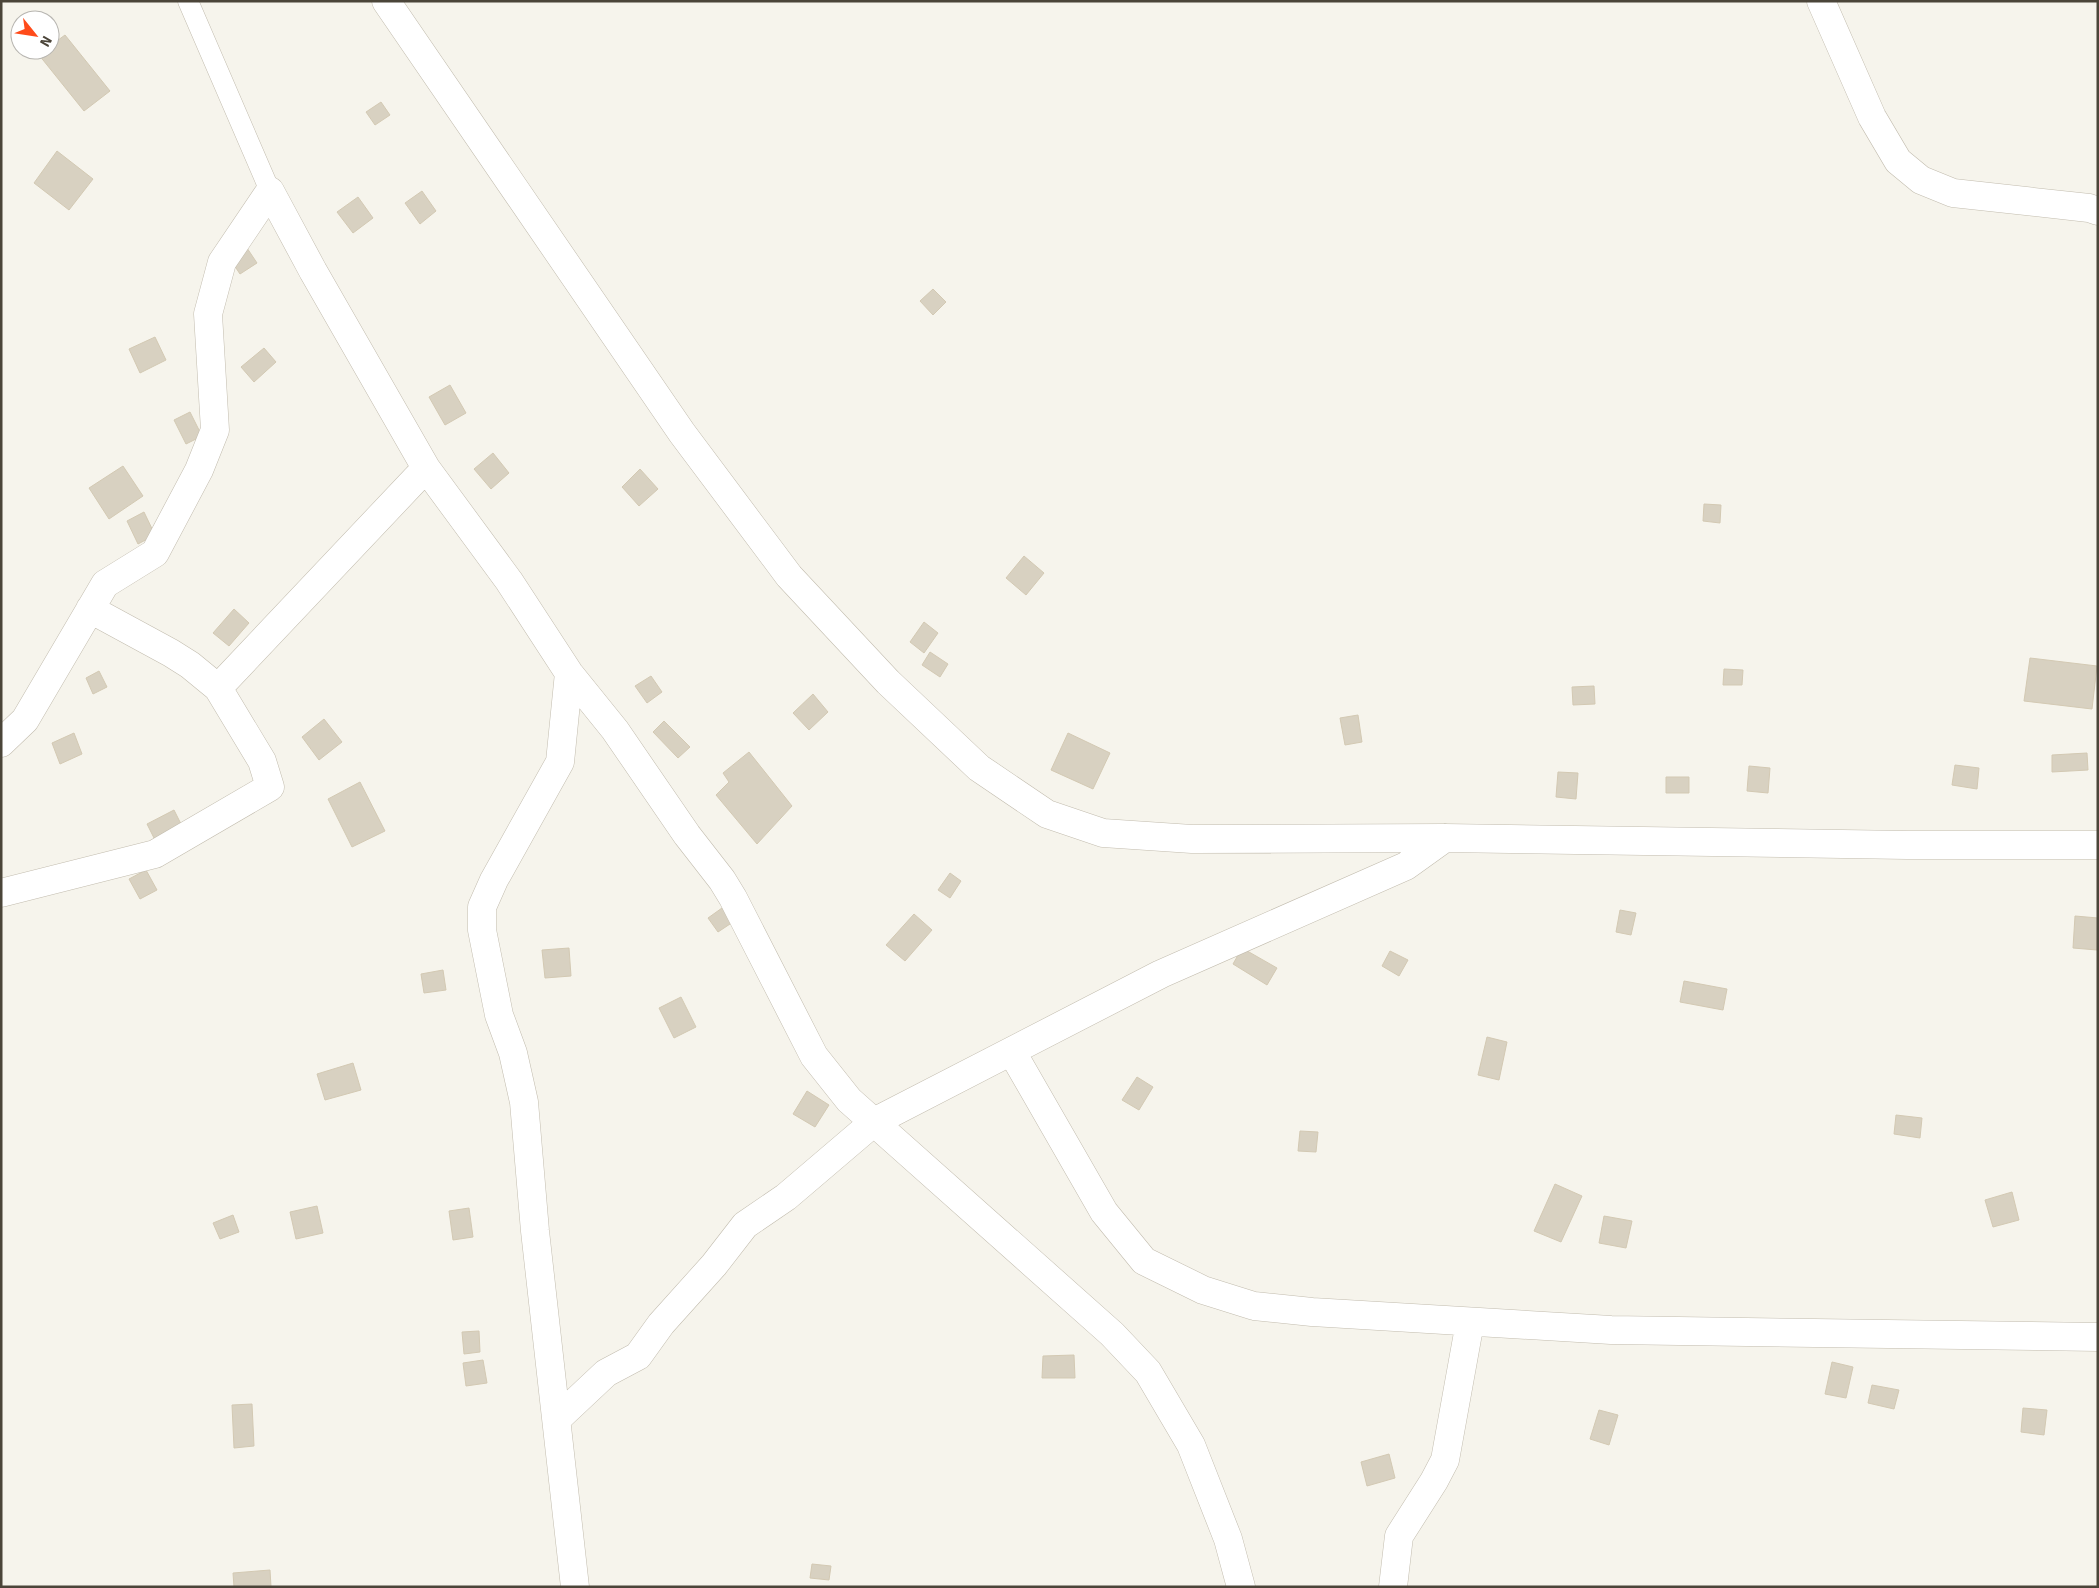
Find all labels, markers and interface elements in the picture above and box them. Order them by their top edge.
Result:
north arrow [10,10,60,60]
text: N [36,33,56,50]

